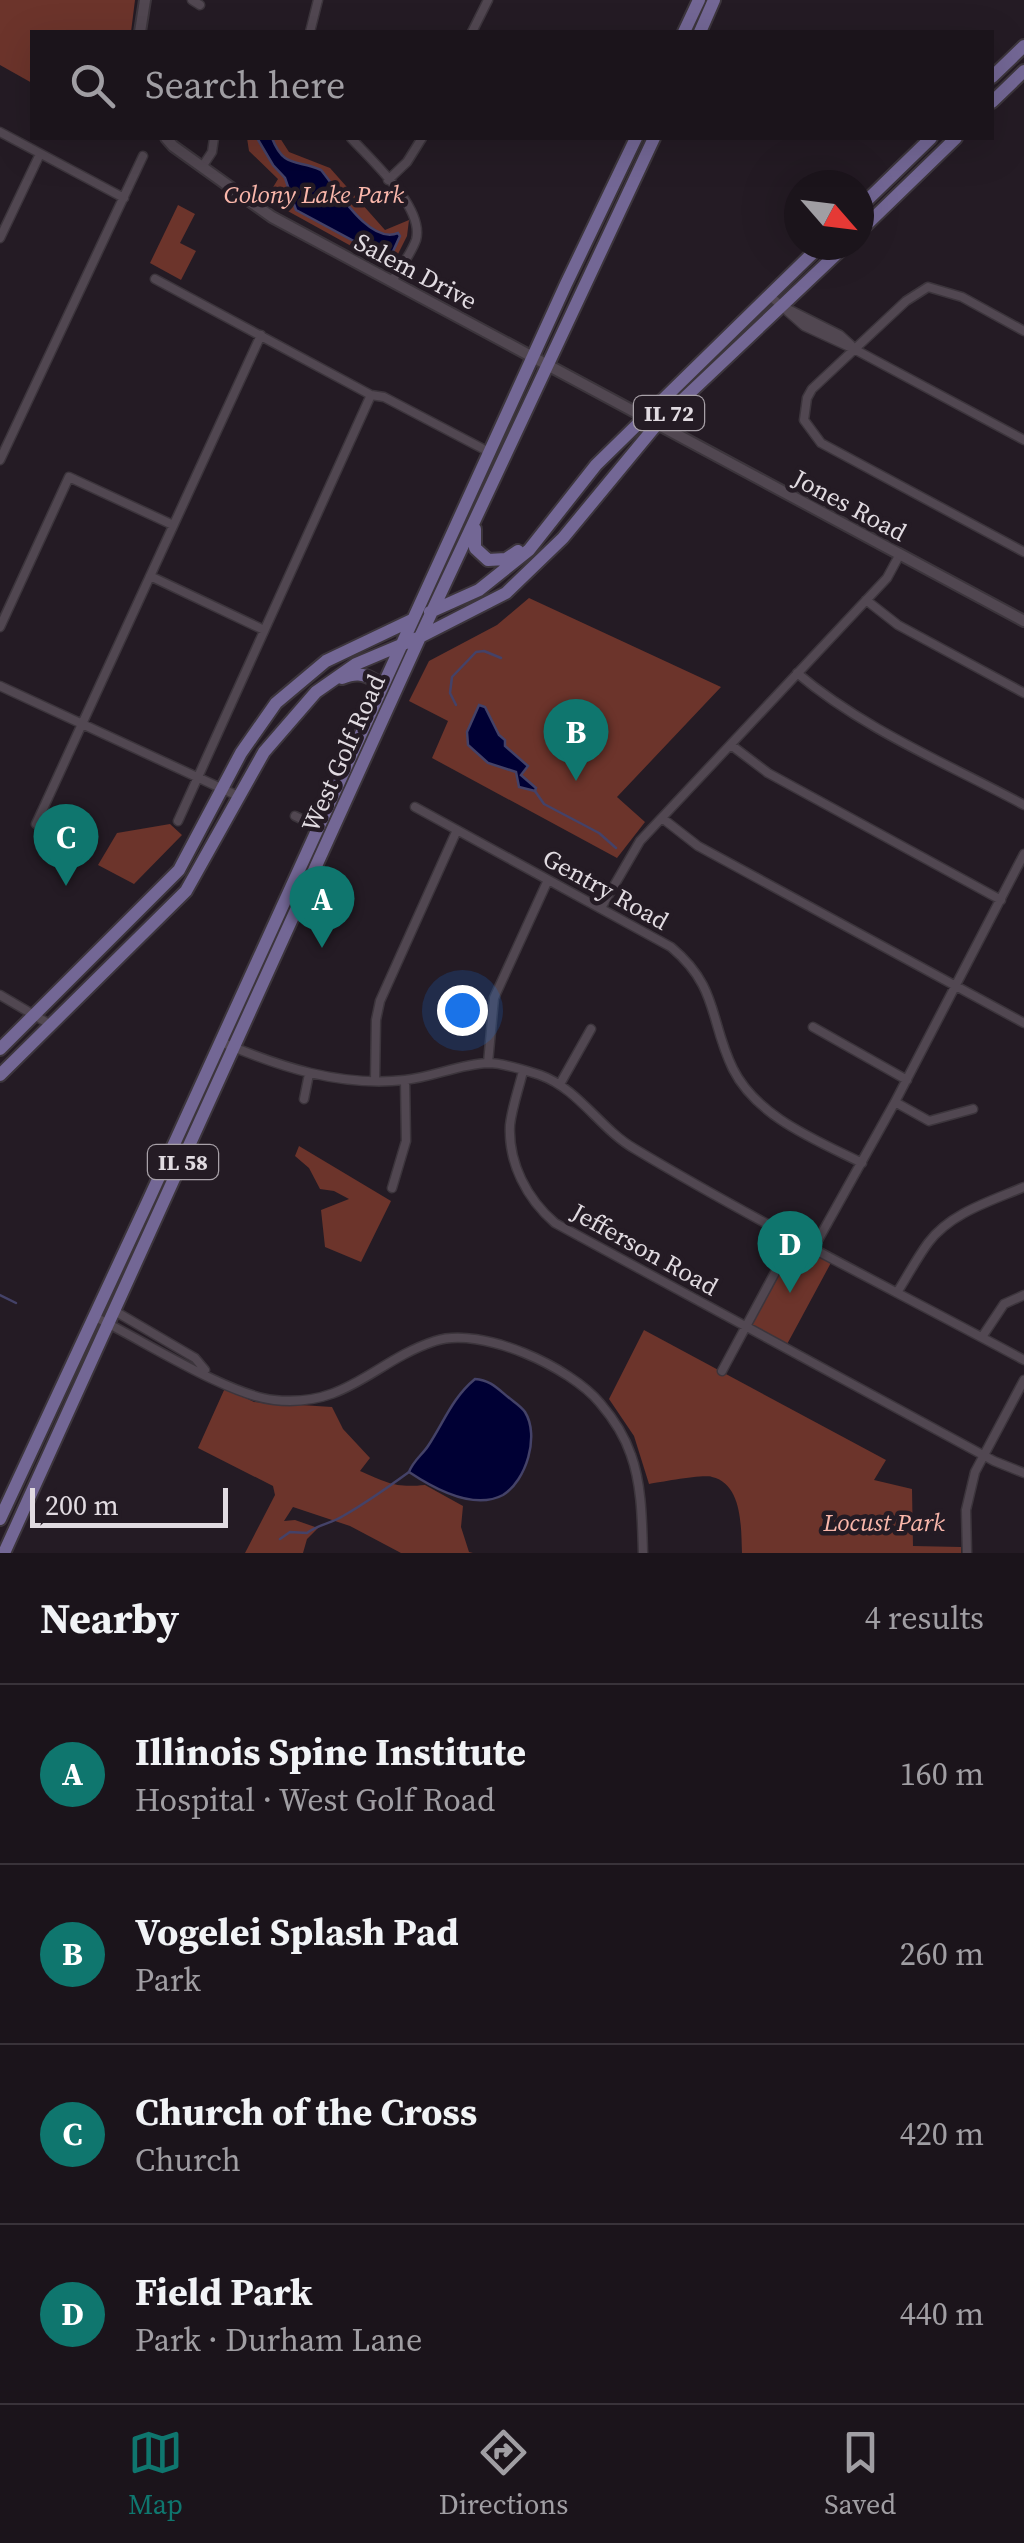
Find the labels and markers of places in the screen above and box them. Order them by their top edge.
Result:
pin: B [544,698,608,781]
pin: C [34,804,98,886]
pin: A [290,866,354,948]
pin: D [758,1210,822,1293]

